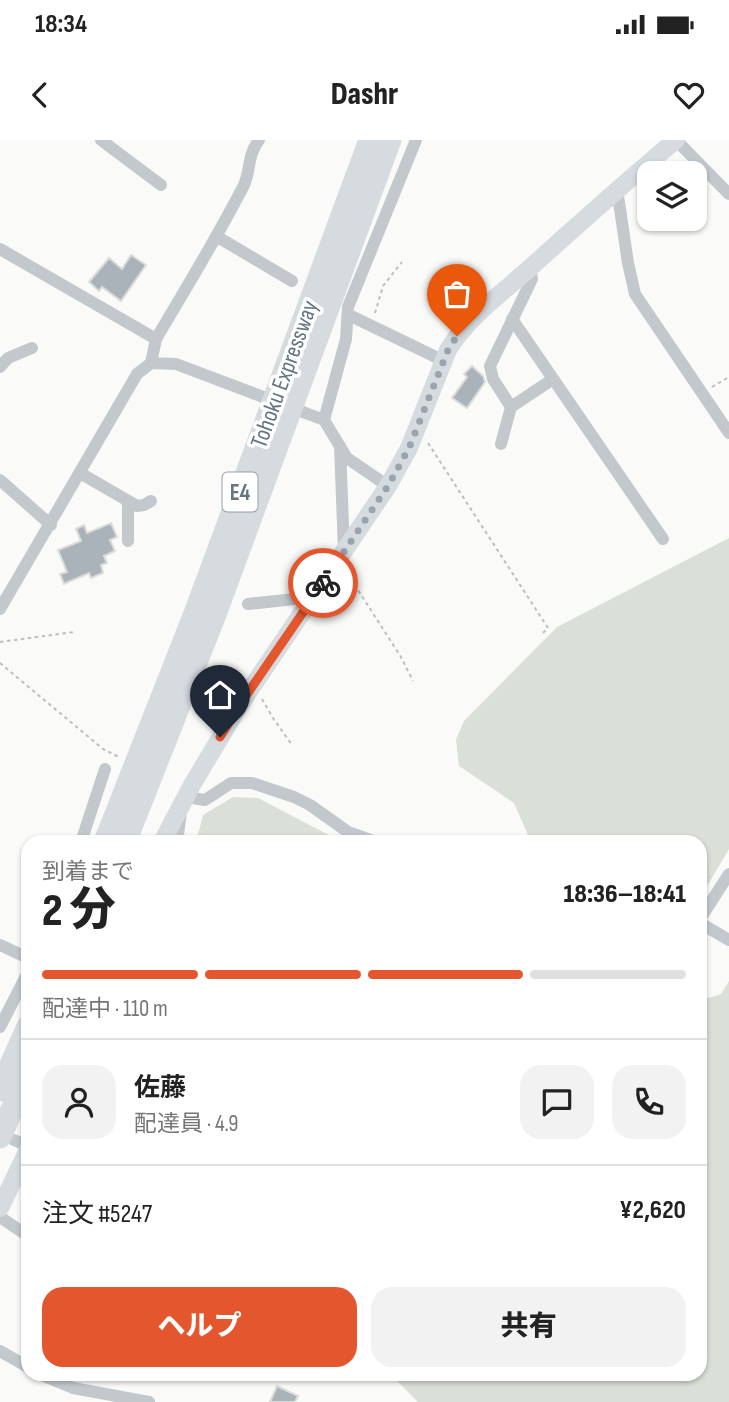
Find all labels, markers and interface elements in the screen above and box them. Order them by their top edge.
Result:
text: 18:34 [35,9,87,40]
text: Dashr [331,75,398,114]
icon: back [21,76,59,114]
icon: heart [670,76,708,114]
map controls [637,161,707,231]
button: layers [637,161,707,231]
pin [427,264,487,336]
icon: bag [438,275,476,313]
street label: Tohoku Expressway [244,296,325,452]
road number: E4 [222,472,258,512]
courier [288,548,358,618]
icon: bike [304,564,342,602]
pin [190,665,250,737]
icon: home [201,676,239,714]
text: 到着まで [42,858,134,886]
text: 18:36–18:41 [564,879,686,910]
text: 2 分 [42,884,116,939]
text: 配達中 · 110 m [42,995,168,1023]
button: person [42,1065,116,1139]
button: chat [520,1065,594,1139]
button: phone [612,1065,686,1139]
text: 佐藤 [134,1073,186,1104]
text: 配達員 · 4.9 [134,1110,239,1138]
text: ¥2,620 [619,1195,686,1226]
text: 注文 #5247 [42,1199,152,1230]
button: ヘルプ [42,1287,357,1367]
button: 共有 [371,1287,686,1367]

